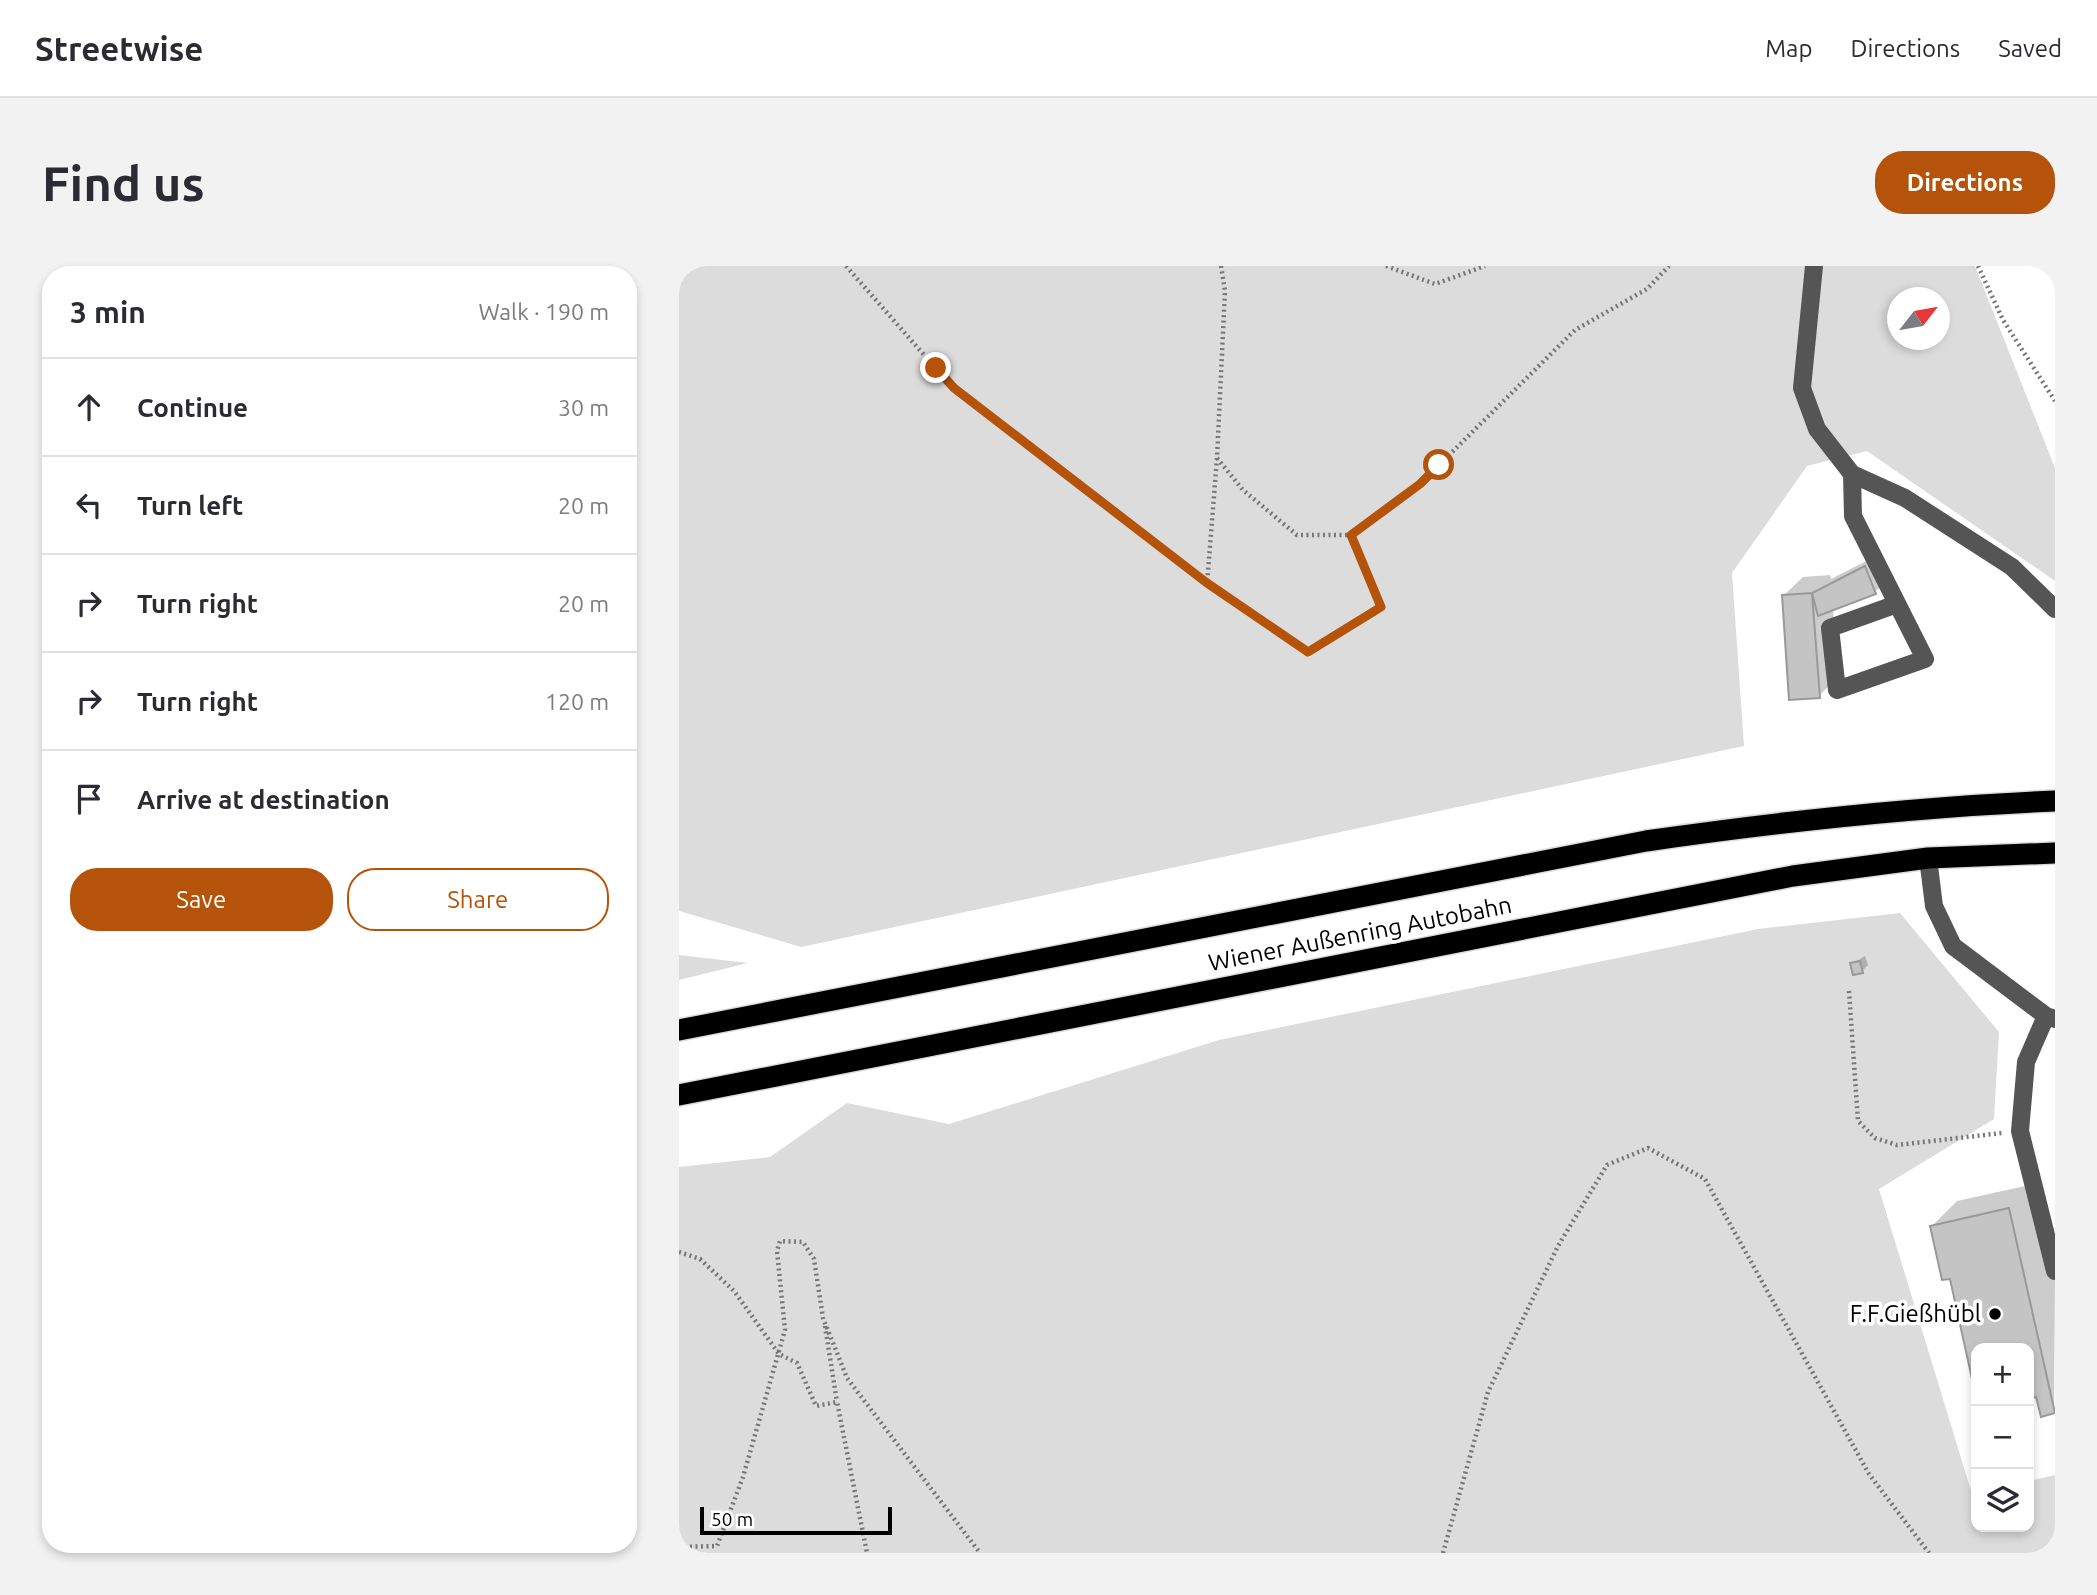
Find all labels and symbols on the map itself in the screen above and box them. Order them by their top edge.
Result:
north arrow [1887,287,1950,350]
route end [920,352,951,383]
route start [1423,449,1454,480]
street label: Wiener Außenring Autobahn [1206,891,1514,976]
place label: F.F.Gießhübl [1850,1300,1981,1327]
marker: F.F.Gießhübl [1987,1306,2003,1322]
scale bar [700,1504,893,1536]

